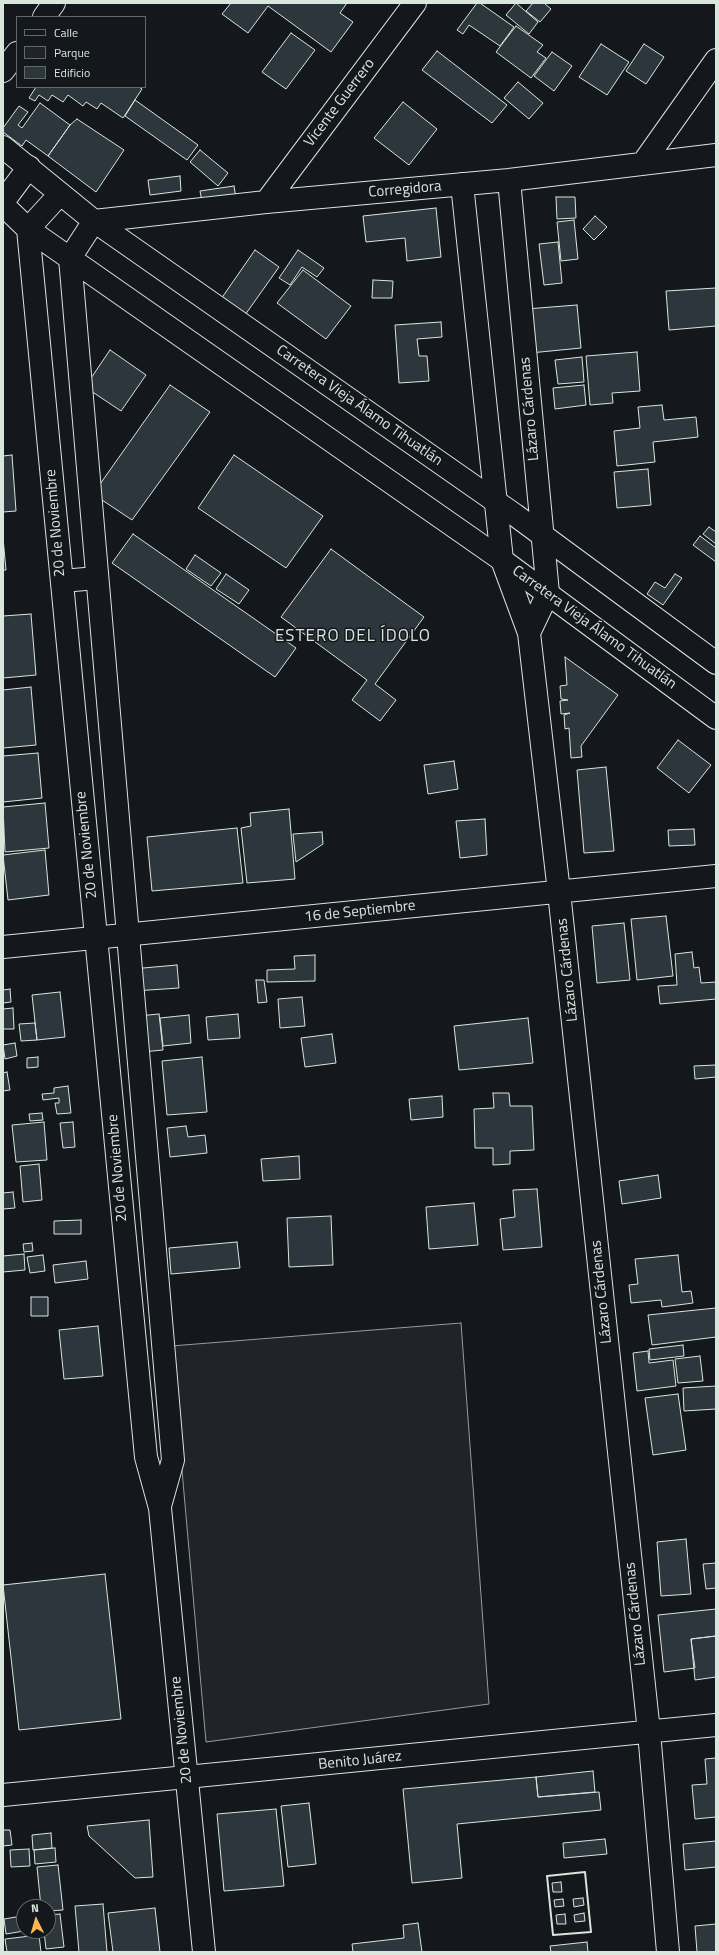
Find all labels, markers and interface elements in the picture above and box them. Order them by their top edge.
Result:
legend [16,16,146,88]
text: Calle [54,23,78,42]
text: Parque [54,43,90,62]
street label: Vicente Guerrero [301,55,379,151]
text: Edificio [54,63,90,82]
street label: Corregidora [368,178,442,202]
street label: Carretera Vieja Álamo Tihuatlán [272,342,446,470]
street label: Lázaro Cárdenas [517,356,543,462]
street label: 20 de Noviembre [42,468,70,578]
street label: Carretera Vieja Álamo Tihuatlán [508,562,680,694]
district label: ESTERO DEL ÍDOLO [275,627,431,647]
street label: 20 de Noviembre [72,790,102,900]
street label: 16 de Septiembre [304,897,416,927]
street label: Lázaro Cárdenas [554,917,582,1023]
street label: 20 de Noviembre [104,1113,132,1223]
street label: Lázaro Cárdenas [588,1239,616,1345]
street label: Lázaro Cárdenas [622,1561,650,1667]
street label: 20 de Noviembre [167,1675,197,1785]
street label: Benito Juárez [317,1748,403,1774]
north arrow [16,1899,56,1939]
text: N [31,1900,40,1916]

